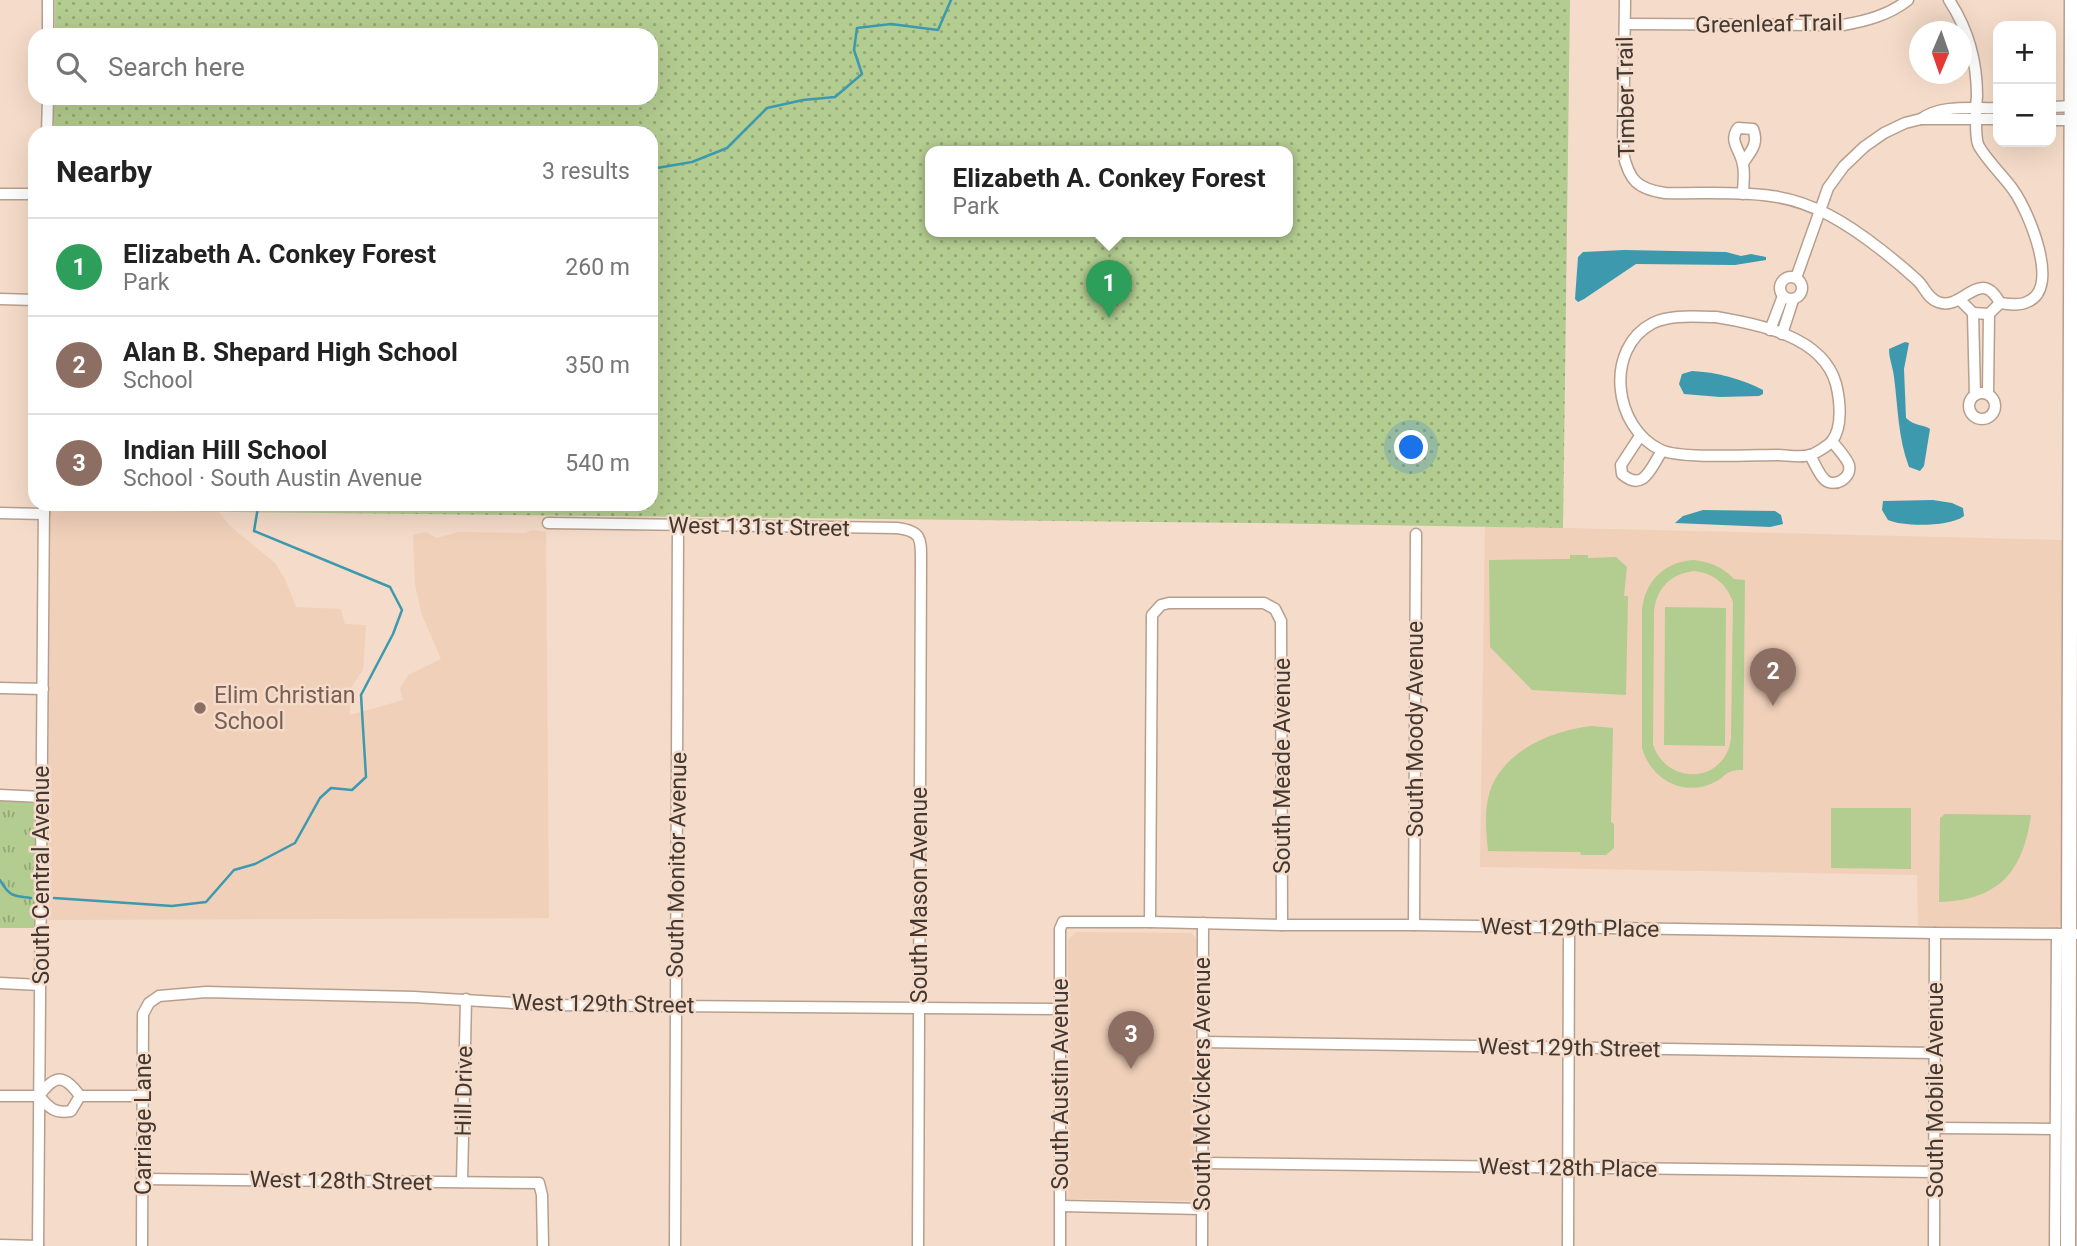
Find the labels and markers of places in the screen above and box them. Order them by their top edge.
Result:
pin: 1 [1086,260,1132,318]
pin: 2 [1750,648,1796,706]
place label: Elim Christian School [214,682,355,735]
marker: Elim Christian School [192,700,208,716]
pin: 3 [1108,1011,1154,1069]

